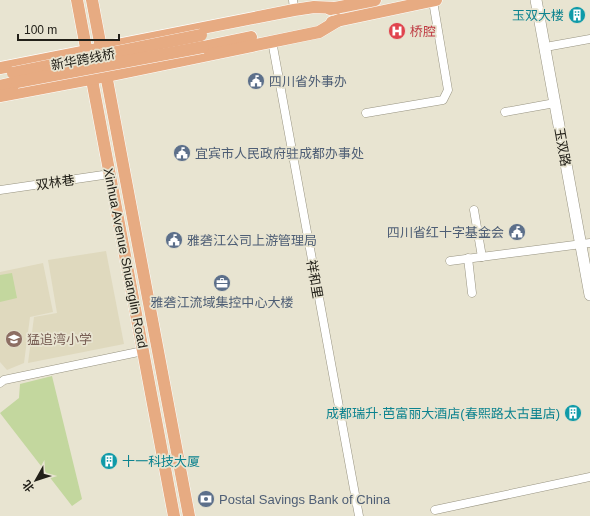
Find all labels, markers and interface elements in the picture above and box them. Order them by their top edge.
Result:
building icon: 玉双大楼 [567,5,587,25]
place label: 玉双大楼 [512,8,564,23]
scale bar [18,16,119,42]
hospital icon: 桥腔 [387,21,407,41]
text: 100 m [24,23,57,37]
place label: 桥腔 [410,24,436,39]
street label: 新华跨线桥 [50,46,116,73]
public building icon: 四川省外事办 [246,71,266,91]
place label: 四川省外事办 [269,74,347,89]
street label: 玉双路 [552,127,573,168]
public building icon: 宜宾市人民政府驻成都办事处 [172,143,192,163]
place label: 宜宾市人民政府驻成都办事处 [195,146,364,161]
street label: Xinhua Avenue Shuanglin Road [101,167,150,350]
street label: 双林巷 [35,172,75,193]
public building icon: 四川省红十字基金会 [507,222,527,242]
place label: 四川省红十字基金会 [387,225,504,240]
public building icon: 雅砻江公司上游管理局 [164,230,184,250]
place label: 雅砻江公司上游管理局 [187,233,317,248]
street label: 祥和里 [304,259,325,300]
office icon: 雅砻江流域集控中心大楼 [212,273,232,293]
place label: 雅砻江流域集控中心大楼 [150,295,294,310]
school or university icon: 猛追湾小学 [4,329,24,349]
place label: 猛追湾小学 [27,332,92,347]
building icon: 成都瑞升·芭富丽大酒店(春熙路太古里店) [563,403,583,423]
place label: 成都瑞升·芭富丽大酒店(春熙路太古里店) [326,406,560,421]
building icon: 十一科技大厦 [99,451,119,471]
place label: 十一科技大厦 [122,454,200,469]
north arrow [16,460,56,500]
text: 北 [20,478,36,494]
bank icon: Postal Savings Bank of China [196,489,216,509]
place label: Postal Savings Bank of China [219,492,391,507]

